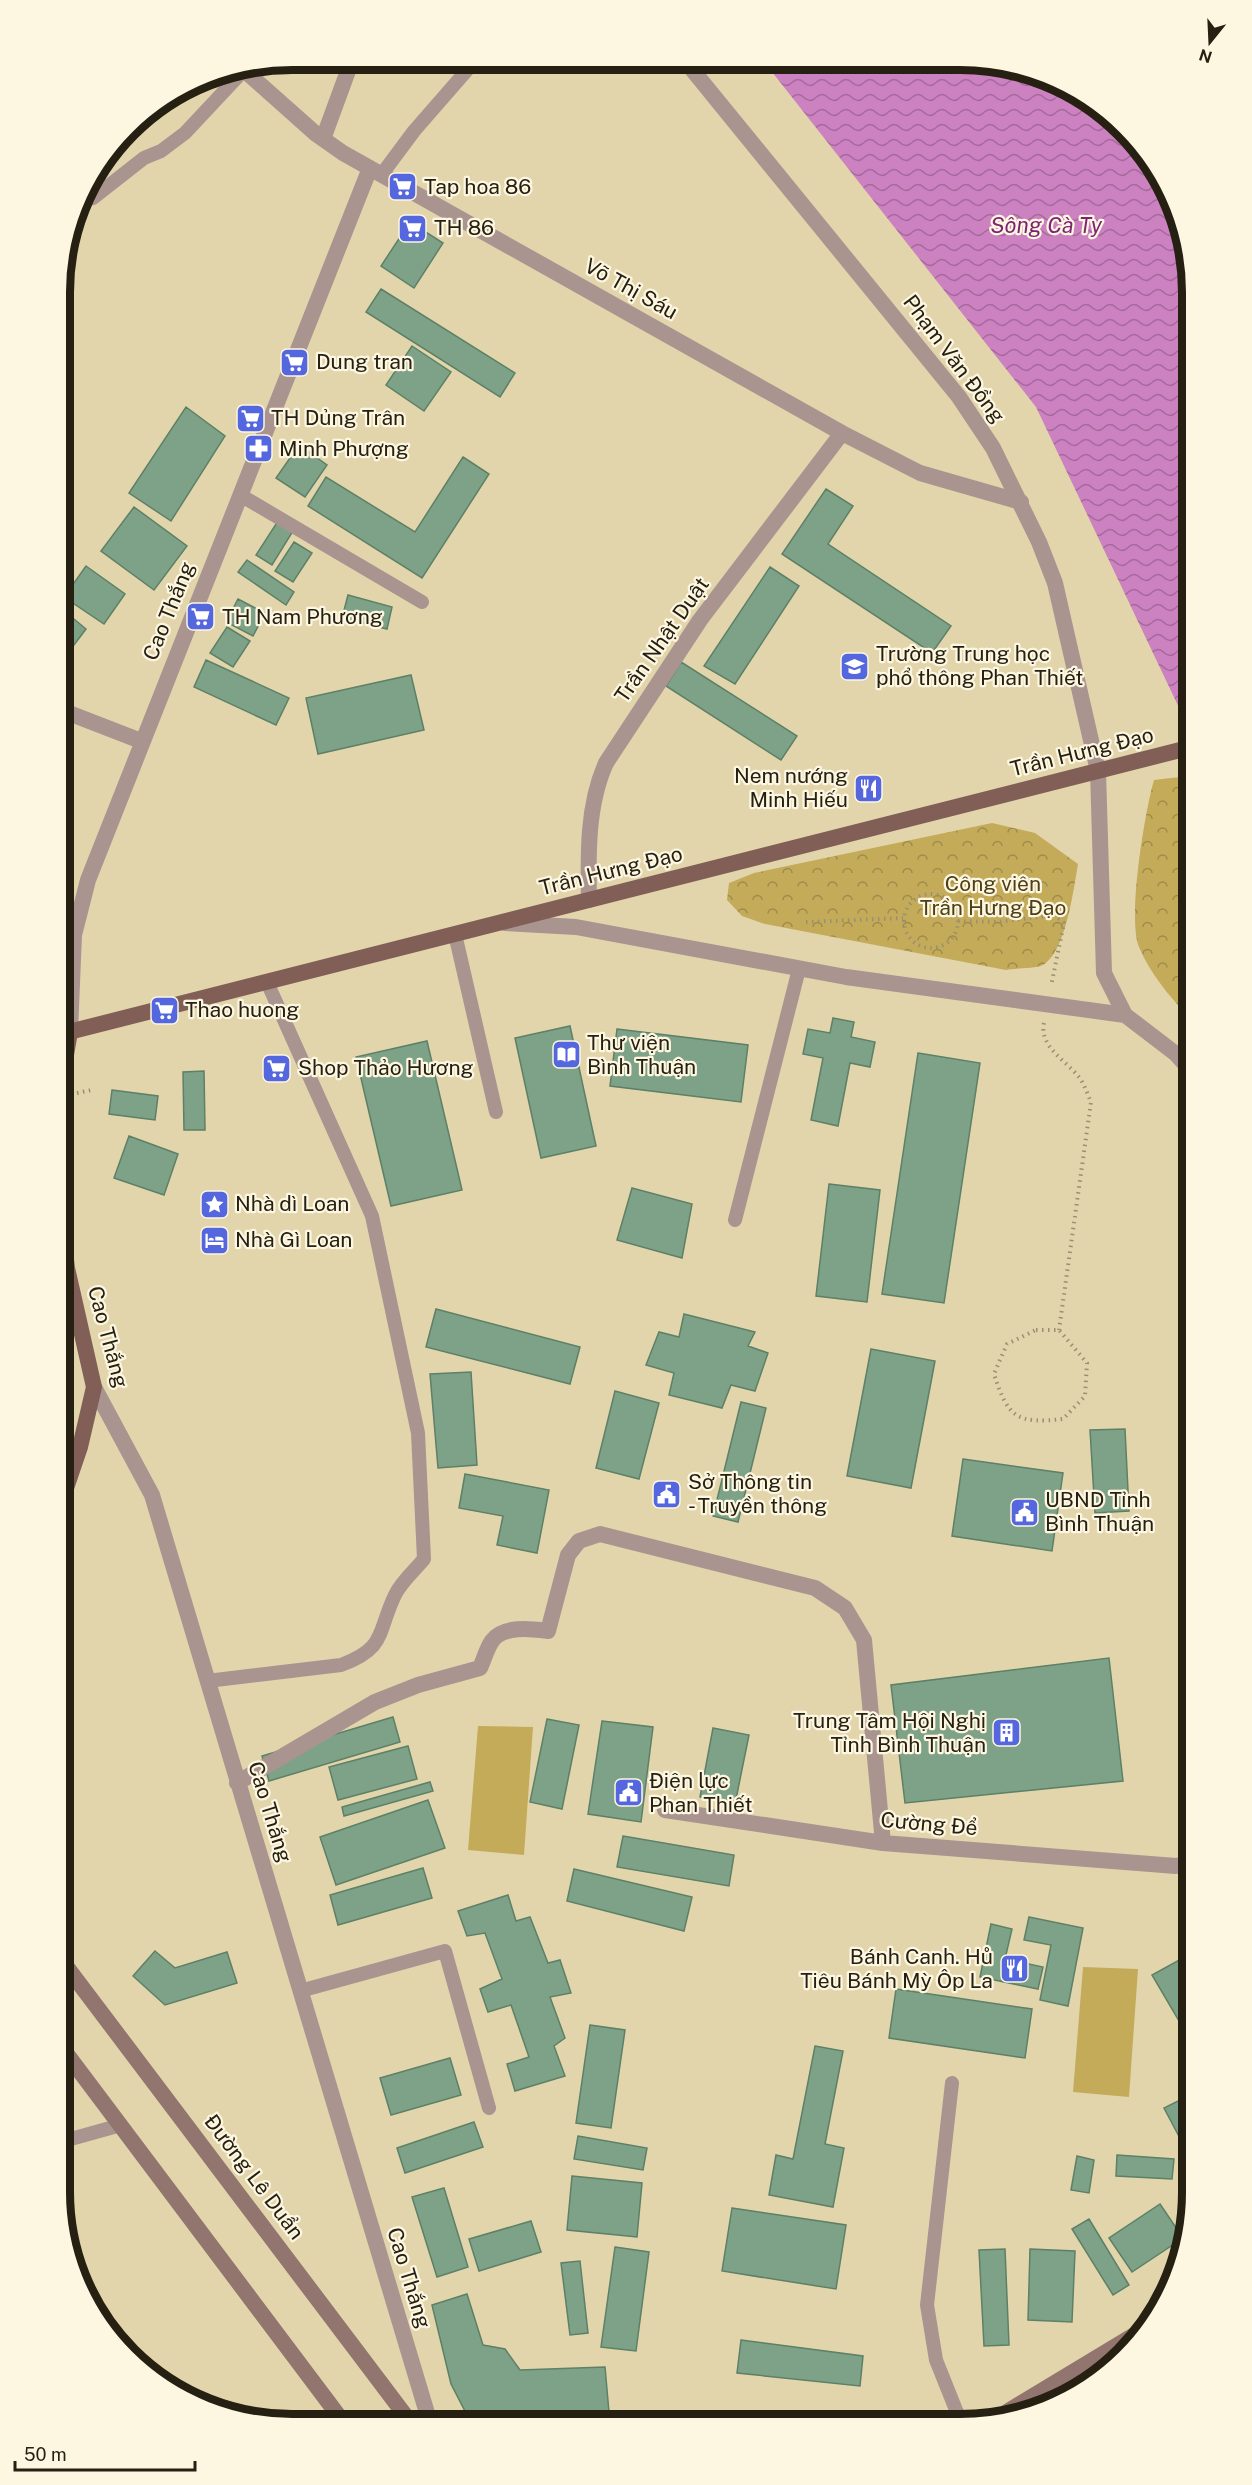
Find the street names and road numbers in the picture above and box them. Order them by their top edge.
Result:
street label: Võ Thị Sáu [580,253,682,324]
street label: Phạm Văn Đồng [898,290,1011,428]
street label: Cao Thắng [137,558,200,664]
street label: Trần Nhật Duật [609,572,714,707]
street label: Trần Hưng Đạo [1008,722,1156,781]
street label: Trần Hưng Đạo [537,841,685,900]
street label: Cao Thắng [83,1283,134,1390]
street label: Cao Thắng [243,1758,298,1865]
street label: Cường Để [879,1807,979,1840]
street label: Đường Lê Duẩn [199,2109,310,2244]
street label: Cao Thắng [382,2224,437,2331]

